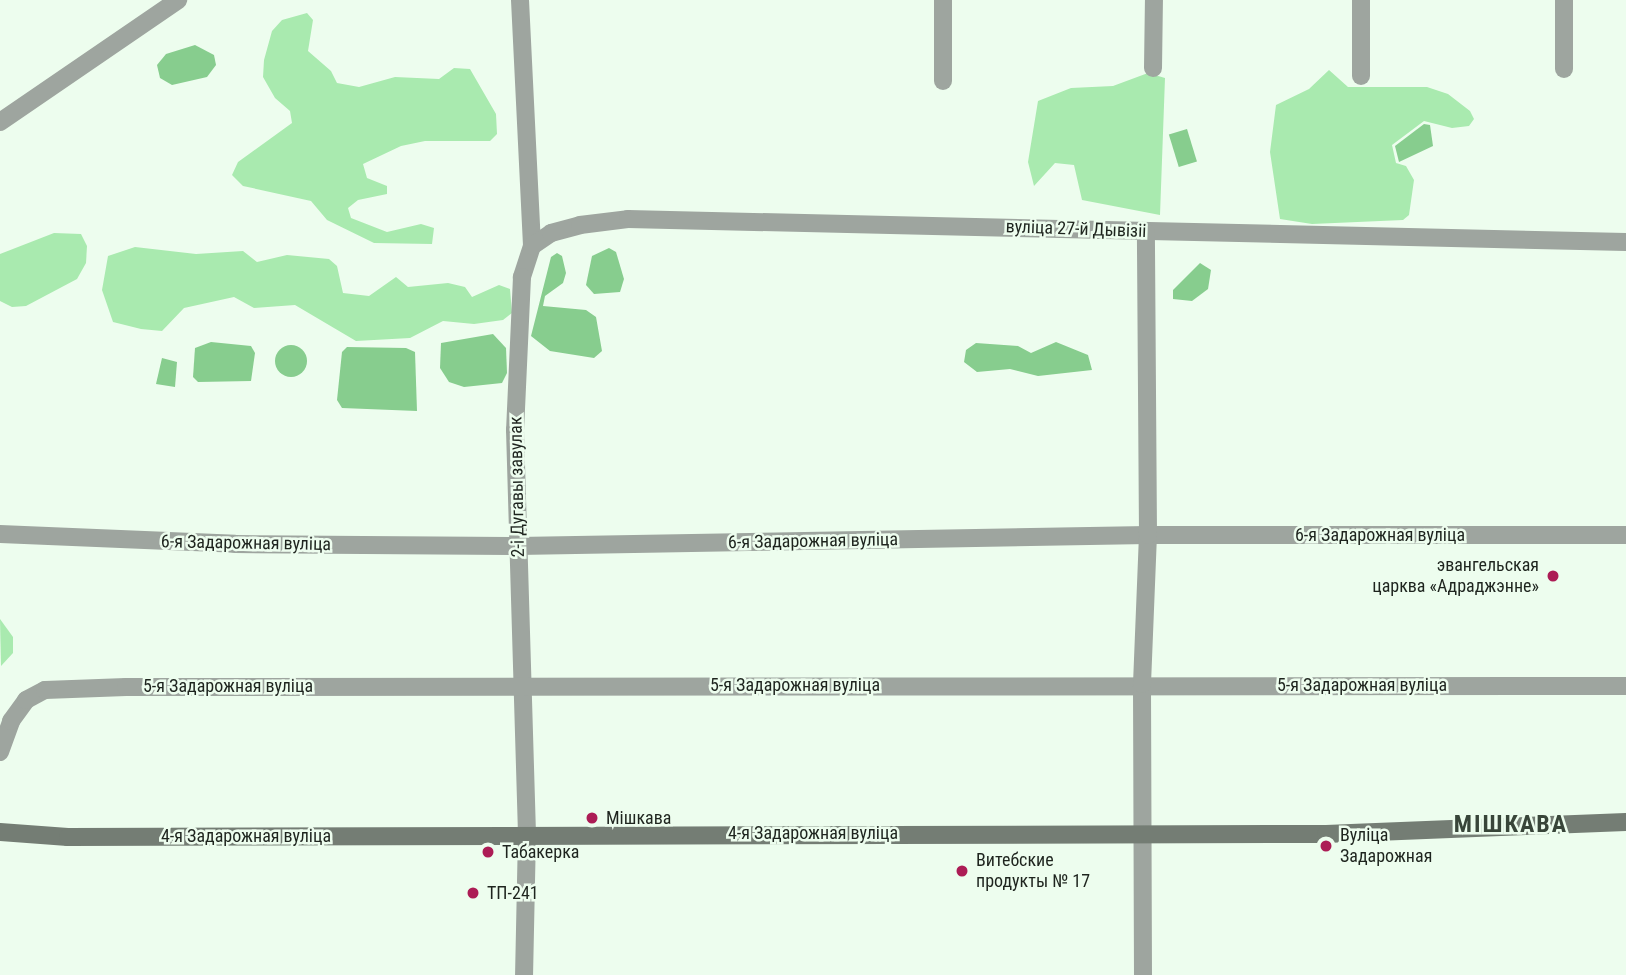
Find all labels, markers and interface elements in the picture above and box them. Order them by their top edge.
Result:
street label: вуліца 27-й Дывізіі [1005,216,1147,242]
street label: 2-і Дугавы завулак [505,416,529,558]
street label: 6-я Задарожная вуліца [1295,524,1465,546]
street label: 6-я Задарожная вуліца [728,529,898,553]
street label: 6-я Задарожная вуліца [161,531,331,555]
place label: эвангельская царква «Адраджэнне» [1372,555,1539,598]
marker: эвангельская царква «Адраджэнне» [1545,568,1561,584]
street label: 5-я Задарожная вуліца [710,674,880,696]
street label: 5-я Задарожная вуліца [1277,674,1447,696]
street label: 5-я Задарожная вуліца [143,675,313,697]
place label: Мішкава [606,807,671,829]
marker: Мішкава [584,810,600,826]
district label: МІШКАВА [1455,811,1567,839]
street label: 4-я Задарожная вуліца [728,822,898,844]
street label: 4-я Задарожная вуліца [161,825,331,847]
place label: Вуліца Задарожная [1340,825,1432,868]
marker: Вуліца Задарожная [1318,838,1334,854]
place label: Табакерка [502,841,579,863]
marker: Табакерка [480,844,496,860]
place label: Витебские продукты № 17 [976,850,1090,892]
marker: Витебские продукты № 17 [954,863,970,879]
place label: ТП-241 [487,882,539,904]
marker: ТП-241 [465,885,481,901]

